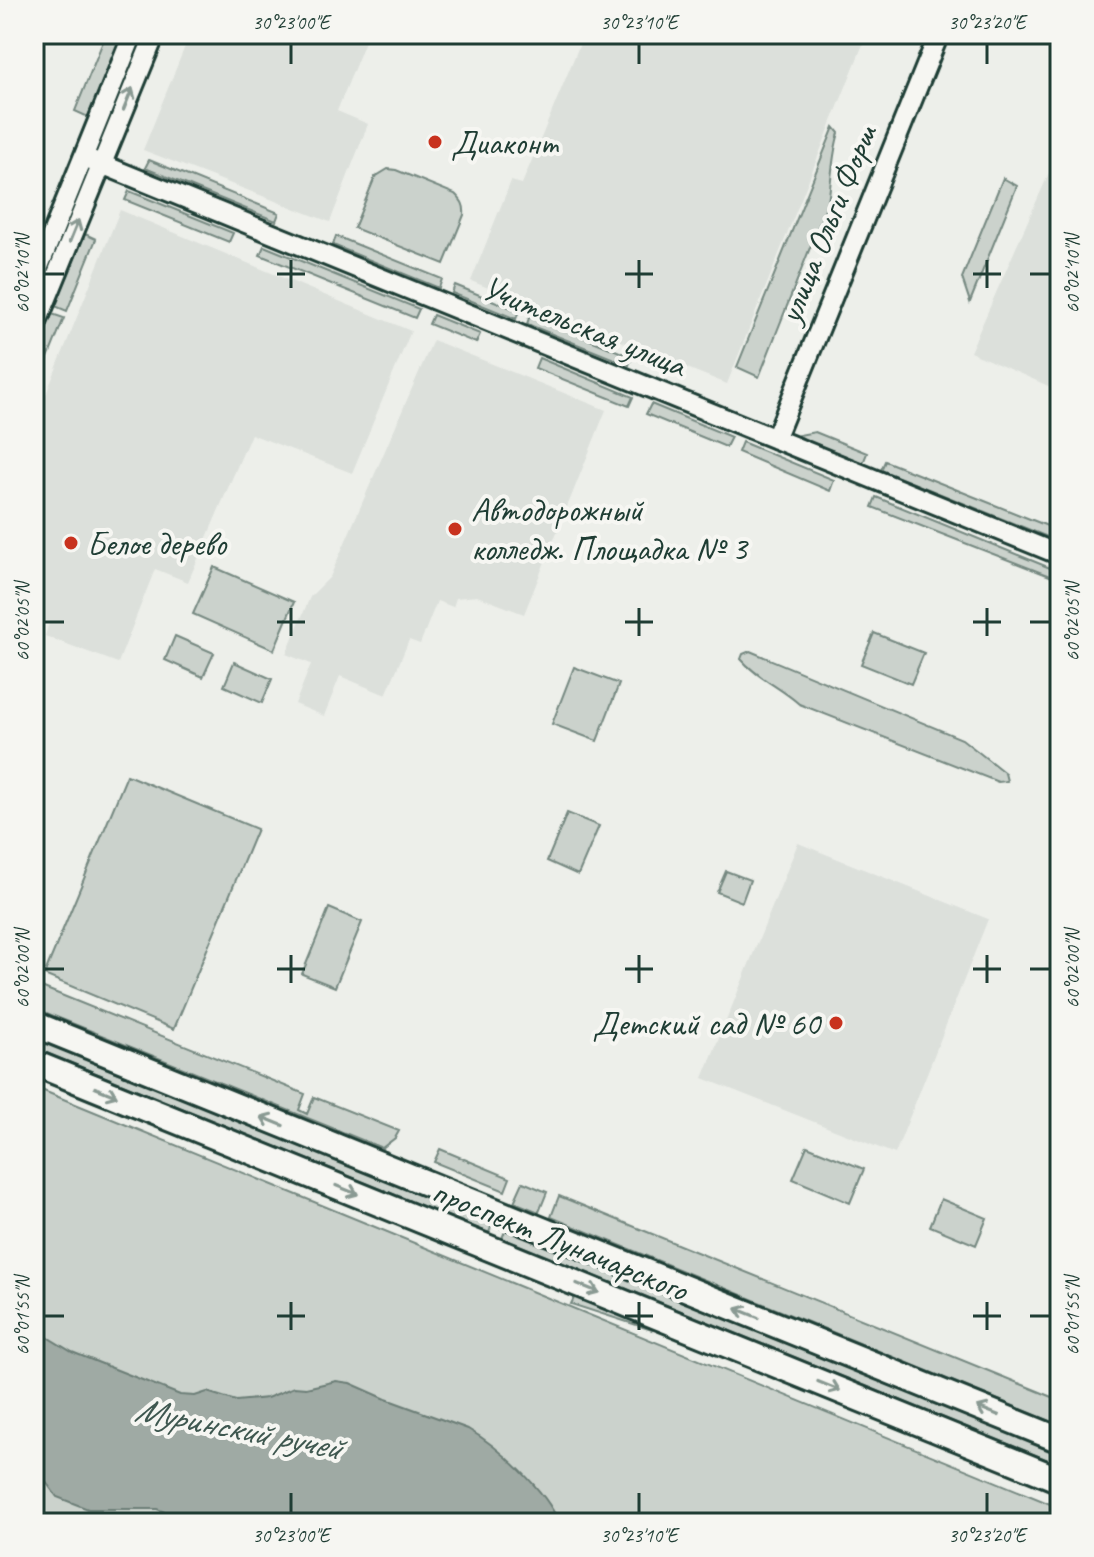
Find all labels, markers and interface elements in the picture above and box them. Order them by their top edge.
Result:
text: 30°23'00"E [252,10,332,35]
text: 30°23'10"E [600,10,680,35]
text: 30°23'20"E [948,10,1028,35]
one-way arrow [122,87,137,112]
street label: улица Ольги Форш [767,117,887,331]
place label: Диаконт [451,121,559,164]
marker: Диаконт [426,133,444,151]
one-way arrow [68,219,82,244]
text: 60°02'10"N [10,232,35,313]
text: 60°02'10"N [1060,232,1085,313]
street label: Учительская улица [476,266,694,387]
place label: Автодорожный колледж. Площадка № 3 [471,488,749,570]
marker: Автодорожный колледж. Площадка № 3 [446,520,464,538]
place label: Белое дерево [87,522,228,565]
marker: Белое дерево [62,534,80,552]
text: 60°02'05"N [10,580,35,661]
text: 60°02'05"N [1060,580,1085,661]
text: 60°02'00"N [10,927,35,1008]
text: 60°02'00"N [1060,927,1085,1008]
place label: Детский сад № 60 [592,1002,823,1045]
marker: Детский сад № 60 [827,1014,845,1032]
one-way arrow [93,1086,118,1101]
one-way arrow [260,1112,285,1127]
street label: проспект Луначарского [426,1169,696,1312]
one-way arrow [334,1184,359,1199]
text: 60°01'55"N [10,1274,35,1355]
text: 60°01'55"N [1060,1274,1085,1355]
one-way arrow [575,1282,600,1296]
one-way arrow [735,1305,760,1319]
one-way arrow [816,1380,841,1395]
water label: Муринский ручей [131,1386,351,1472]
one-way arrow [976,1402,1001,1417]
text: 30°23'00"E [252,1523,332,1548]
text: 30°23'10"E [600,1523,680,1548]
text: 30°23'20"E [948,1523,1028,1548]

